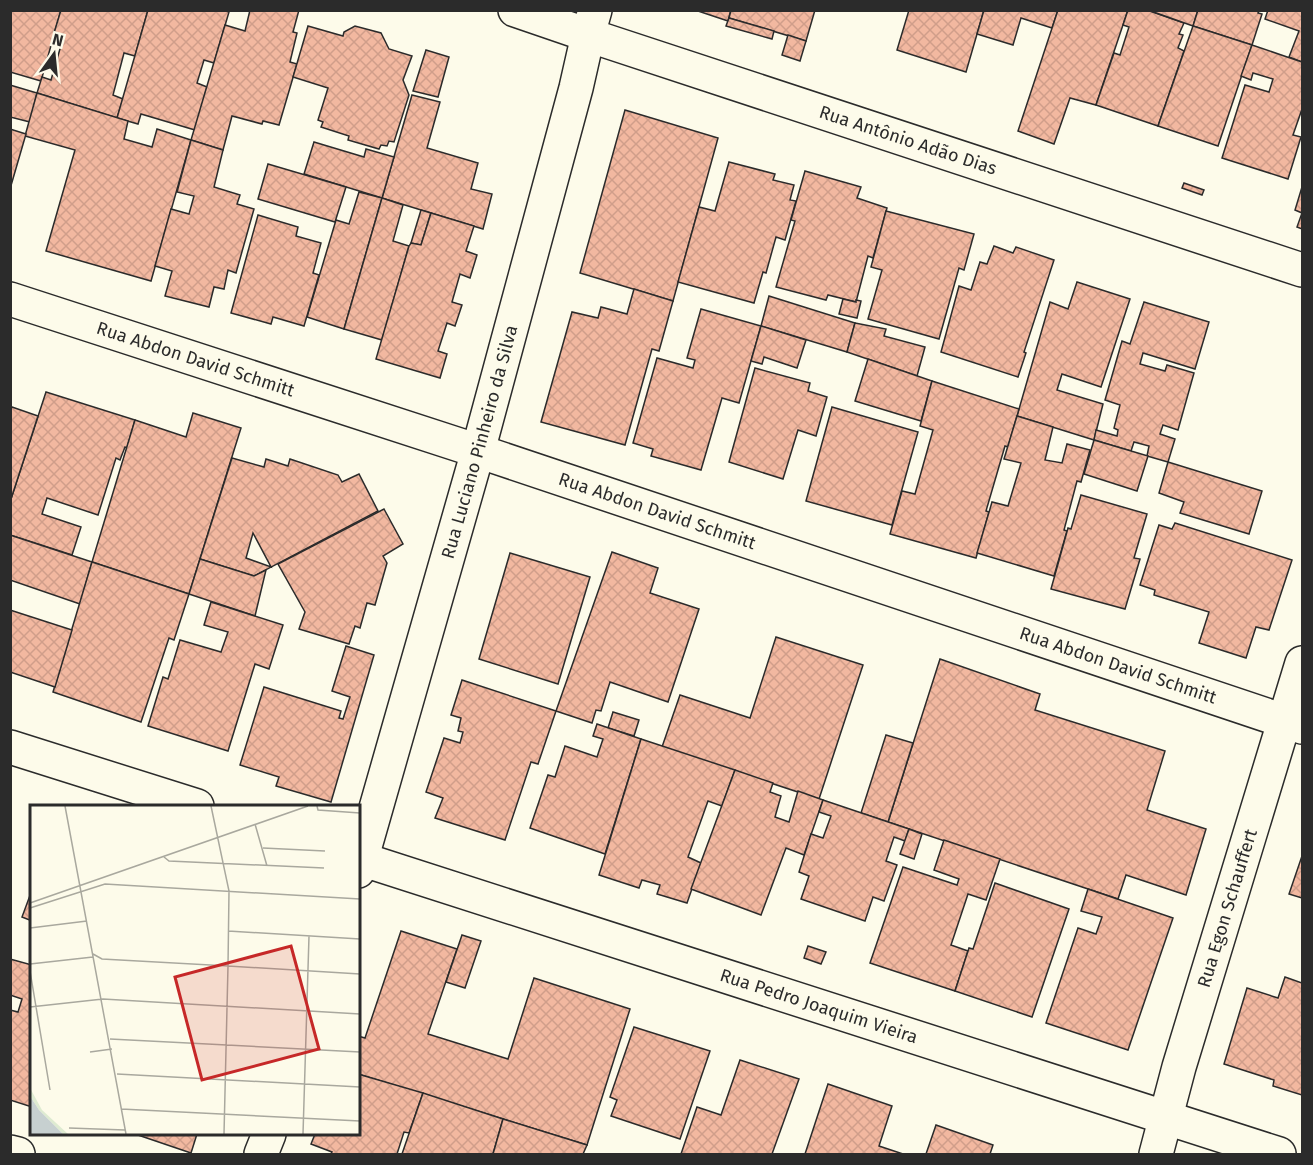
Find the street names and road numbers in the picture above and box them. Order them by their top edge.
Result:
street label: Rua Antônio Adão Dias [816,101,999,180]
street label: Rua Abdon David Schmitt [94,317,298,402]
street label: Rua Luciano Pinheiro da Silva [437,323,522,561]
street label: Rua Abdon David Schmitt [556,468,759,554]
street label: Rua Abdon David Schmitt [1017,622,1220,709]
street label: Rua Egon Schauffert [1193,826,1262,990]
street label: Rua Pedro Joaquim Vieira [717,964,920,1048]

